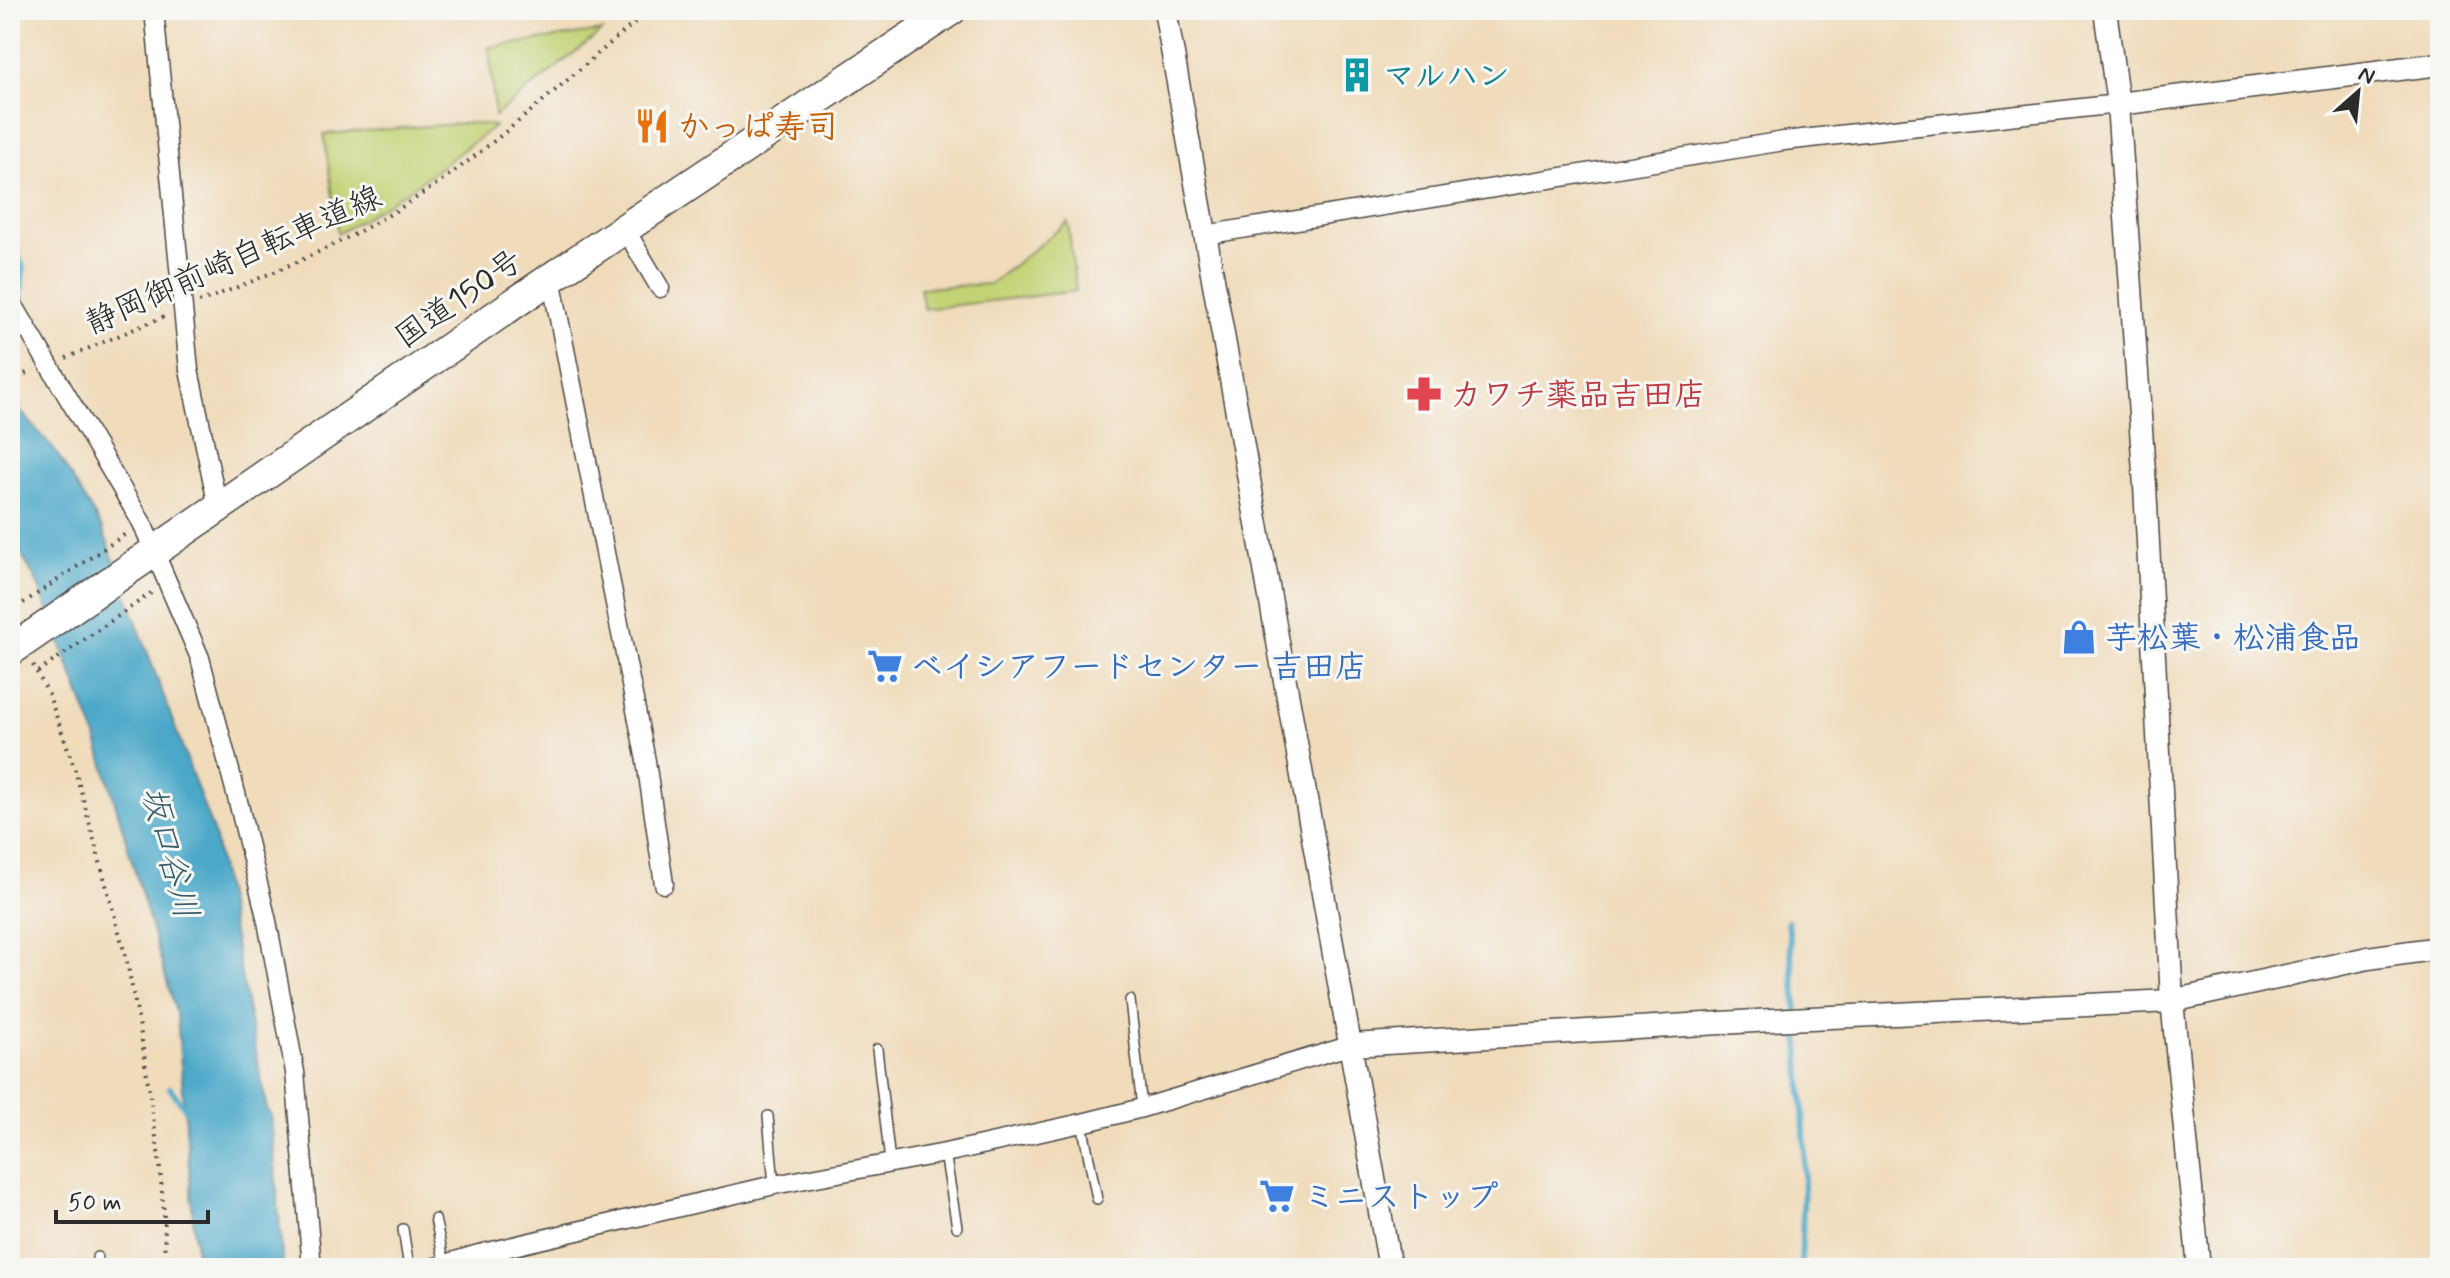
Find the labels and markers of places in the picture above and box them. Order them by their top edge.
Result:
building icon: マルハン [1338,56,1376,94]
place label: マルハン [1383,56,1510,98]
restaurant icon: かっぱ寿司 [633,107,671,145]
place label: かっぱ寿司 [678,107,838,149]
pharmacy icon: カワチ薬品吉田店 [1405,375,1443,413]
place label: カワチ薬品吉田店 [1450,375,1706,417]
shop icon: 芋松葉・松浦食品 [2060,618,2098,656]
place label: 芋松葉・松浦食品 [2105,618,2361,660]
supermarket icon: ベイシアフードセンター 吉田店 [866,647,904,685]
place label: ベイシアフードセンター 吉田店 [911,647,1367,689]
supermarket icon: ミニストップ [1258,1177,1296,1215]
place label: ミニストップ [1303,1177,1498,1219]

